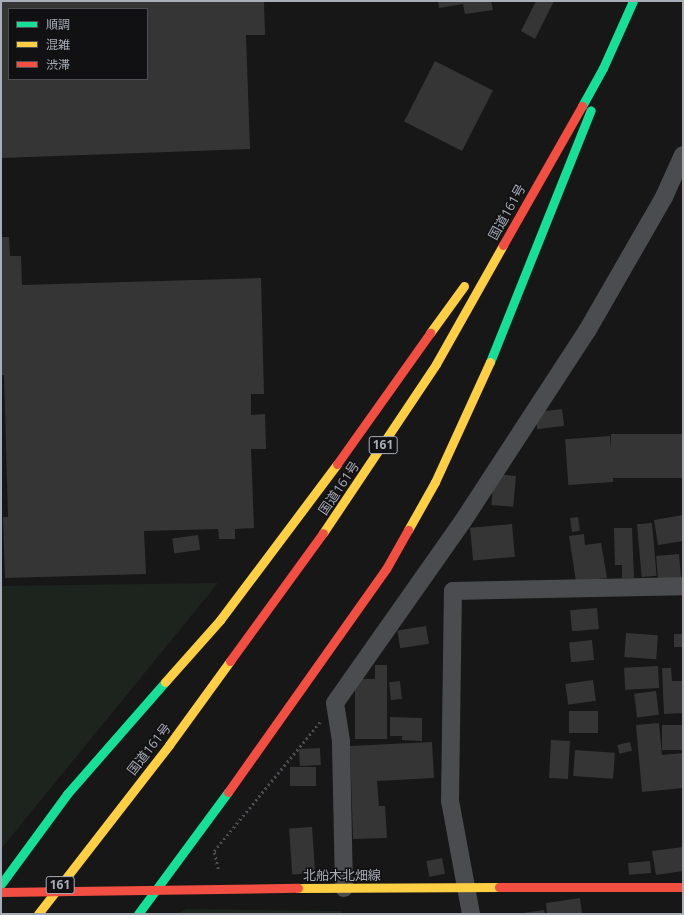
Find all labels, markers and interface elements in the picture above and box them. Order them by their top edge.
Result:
legend [8,8,148,80]
text: 順調 [46,16,70,33]
text: 混雑 [46,36,70,53]
text: 渋滞 [46,56,70,73]
street label: 国道161号 [485,181,529,243]
road number: 161 [368,435,398,455]
street label: 国道161号 [315,458,363,518]
street label: 国道161号 [124,720,174,778]
street label: 北船木北畑線 [303,867,381,883]
road number: 161 [45,875,75,895]

